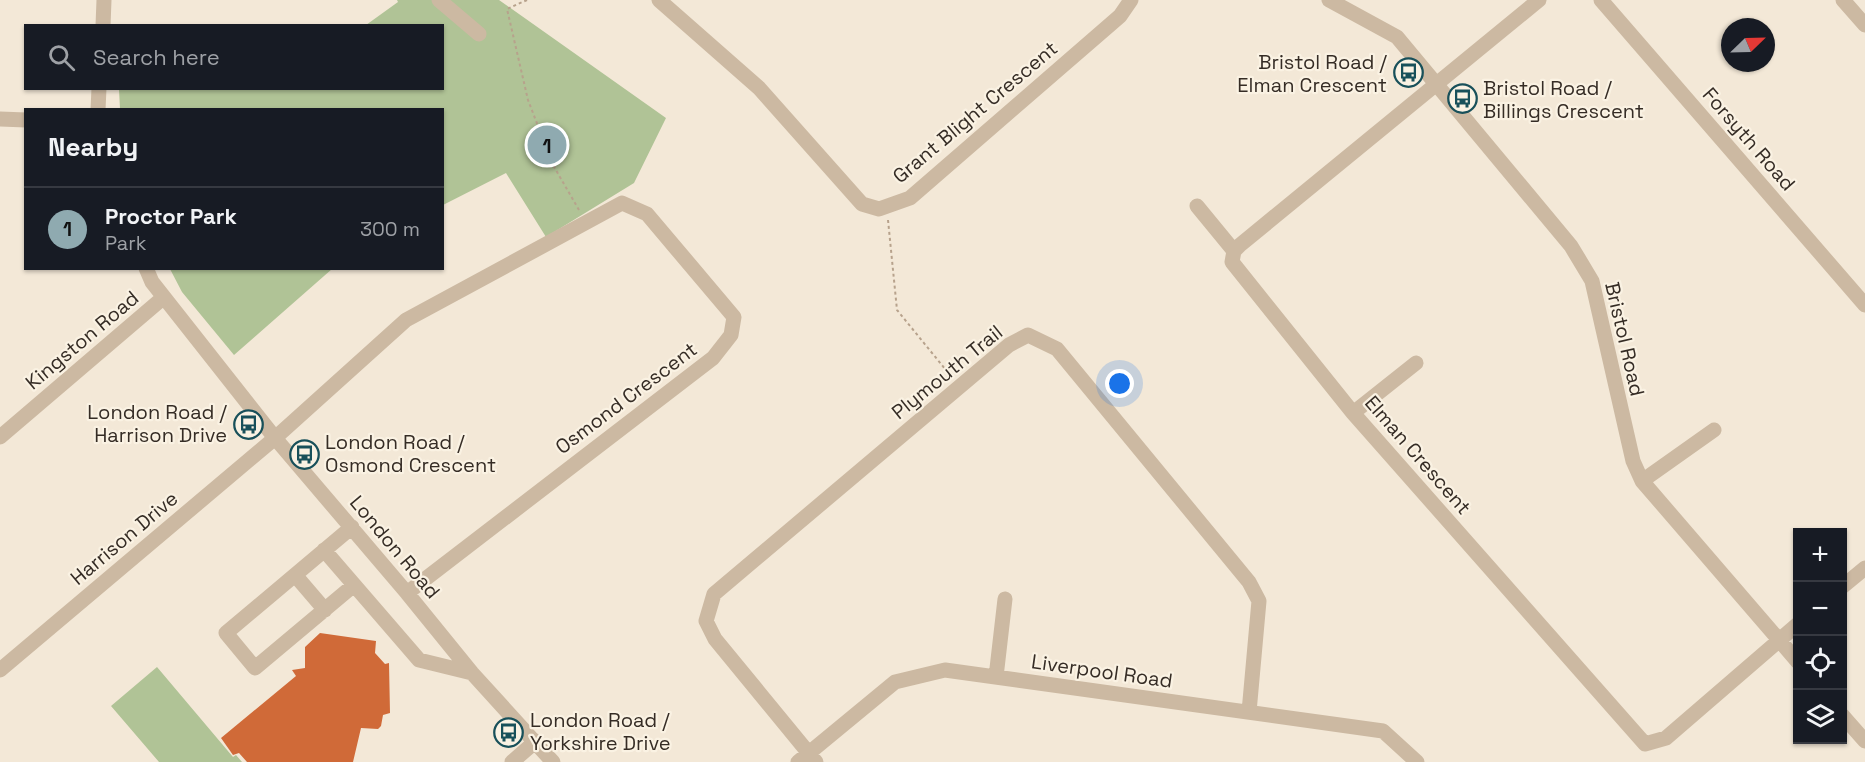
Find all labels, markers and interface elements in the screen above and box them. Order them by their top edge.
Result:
north arrow [1721,18,1775,72]
search box [24,24,444,90]
street label: Grant Blight Crescent [887,35,1063,189]
icon: search [45,41,78,74]
text: Search here [93,43,220,71]
place label: Bristol Road / Elman Crescent [1237,49,1388,98]
bus stop icon: Bristol Road / Elman Crescent [1392,57,1424,89]
place label: Bristol Road / Billings Crescent [1483,75,1644,124]
street label: Forsyth Road [1697,82,1801,196]
bus stop icon: Bristol Road / Billings Crescent [1446,83,1478,115]
pin: 1 [528,122,566,168]
text: Nearby [48,130,138,164]
text: Proctor Park [105,202,237,230]
text: 1 [63,216,72,242]
text: 300 m [360,216,420,242]
text: Park [105,230,147,256]
street label: Bristol Road [1599,279,1651,399]
street label: Kingston Road [20,285,144,395]
street label: Plymouth Trail [886,319,1008,425]
street label: Osmond Crescent [550,336,702,460]
your location [1105,369,1134,398]
street label: Elman Crescent [1359,390,1477,520]
place label: London Road / Harrison Drive [87,399,228,448]
bus stop icon: London Road / Harrison Drive [232,408,264,440]
place label: London Road / Osmond Crescent [325,429,496,478]
bus stop icon: London Road / Osmond Crescent [288,438,320,470]
street label: Harrison Drive [65,485,183,591]
street label: London Road [344,490,446,604]
map controls [1793,528,1847,744]
button: + [1793,528,1847,582]
button: − [1793,582,1847,636]
button: locate [1793,636,1847,690]
street label: Liverpool Road [1030,648,1174,694]
button: layers [1793,690,1847,744]
place label: London Road / Yorkshire Drive [530,707,671,756]
bus stop icon: London Road / Yorkshire Drive [493,716,525,748]

